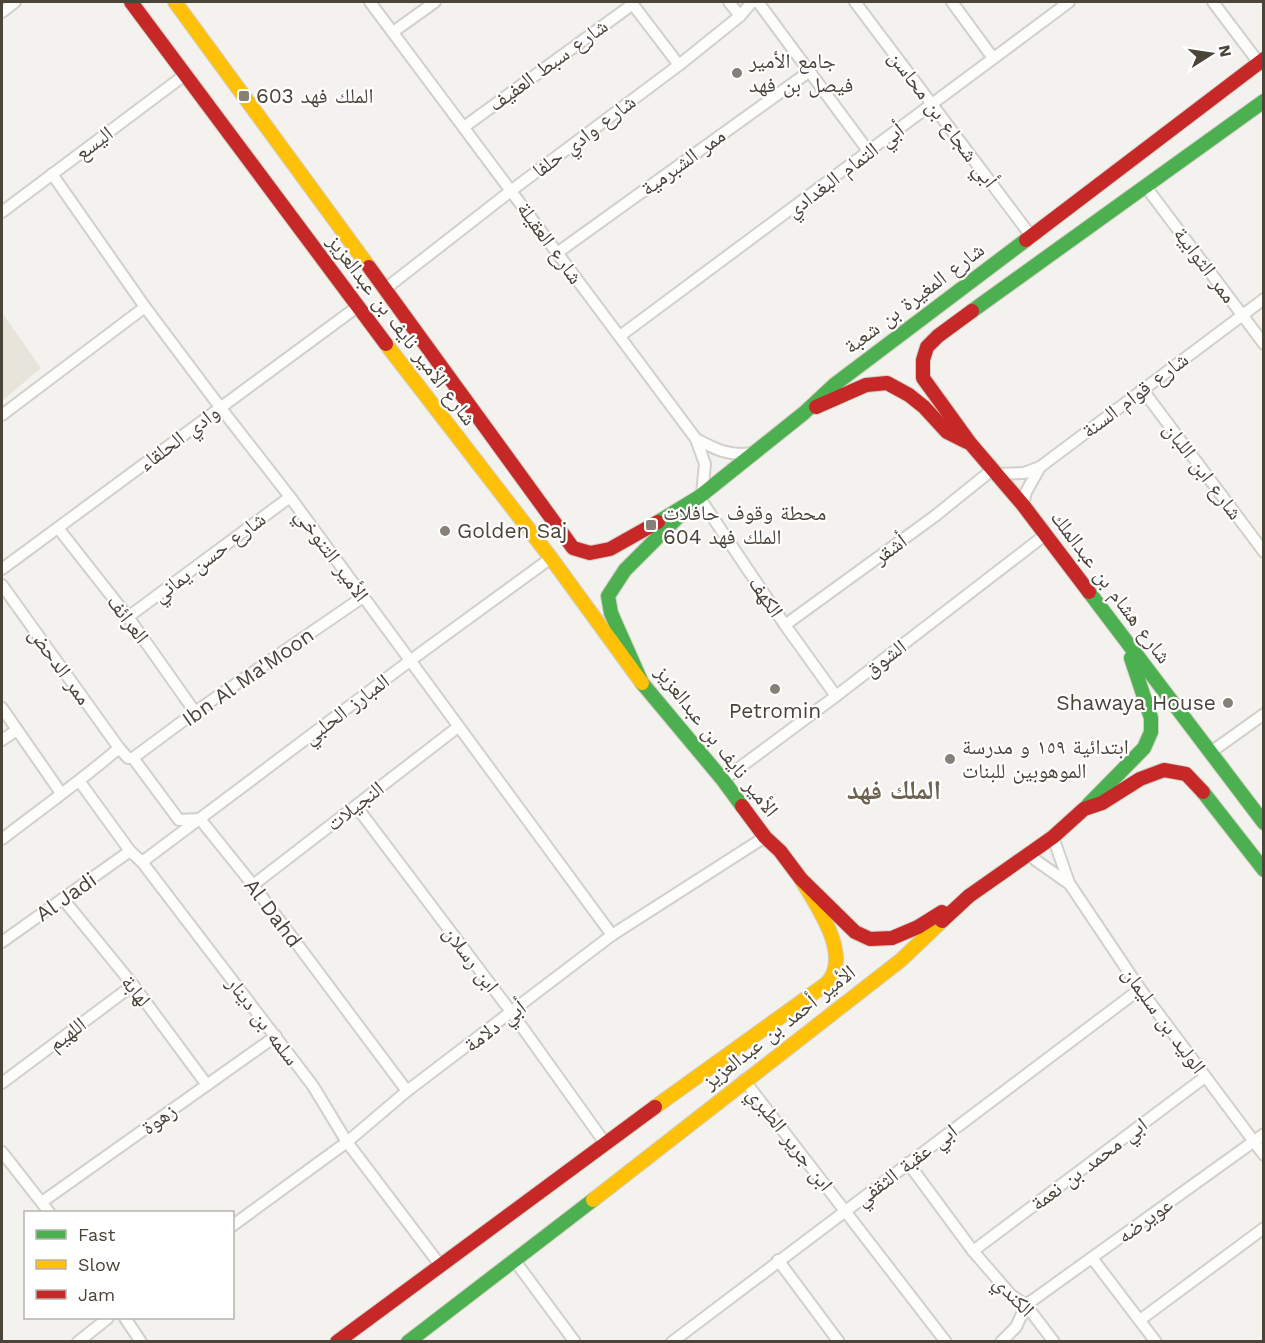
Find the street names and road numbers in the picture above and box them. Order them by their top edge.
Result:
street label: شارع سبط العفيف [483,13,613,117]
street label: أبي شجاع بن محاسن [880,45,1003,195]
street label: شارع وادي حلفا [527,89,643,186]
street label: أبي التمام البغدادي [781,117,911,226]
street label: اليسع [70,120,118,166]
street label: ممر الشبرمية [636,123,730,201]
street label: شارع العقيلة [511,197,589,289]
street label: ممر الثوابية [1169,222,1242,308]
street label: شارع الأمير نايف بن عبدالعزيز [321,229,482,431]
street label: شارع المغيرة بن شعبة [839,237,989,359]
street label: شارع قوام السنة [1076,346,1194,444]
street label: وادي الحلقاء [133,399,227,480]
street label: شارع ابن اللبان [1158,417,1248,525]
street label: الأمير التنوخي [287,503,375,609]
street label: شارع هشام بن عبدالملك [1044,505,1177,669]
street label: شارع حسن يماني [147,506,273,611]
street label: أشقر [867,528,911,570]
street label: الكهف [744,571,789,622]
street label: العرائف [102,589,155,648]
street label: ممر الدحض [23,622,97,710]
street label: Ibn Al Ma'Moon [177,622,318,731]
street label: الشوق [858,634,912,682]
street label: الأمير نايف بن عبدالعزيز [649,659,784,822]
street label: المبارز الحلبي [297,668,397,753]
street label: النجيلات [321,775,388,836]
street label: Al Jadi [31,867,101,926]
street label: Al Dahd [239,873,307,952]
street label: ابن رسلان [437,920,505,998]
street label: الأمير أحمد بن عبدالعزيز [697,959,861,1095]
street label: الوليد بن سليمان [1116,961,1212,1079]
street label: لهابة [116,970,156,1011]
street label: سلمه بن دينار [220,970,305,1071]
street label: أبي دلامة [459,994,533,1060]
street label: اللهيم [43,1011,92,1058]
street label: ابن جرير الطبري [739,1082,839,1198]
street label: زهوة [136,1098,181,1139]
street label: ابي محمد بن نعمة [1025,1112,1155,1219]
street label: ابي عقبة الثقفي [850,1118,964,1215]
street label: عويرضه [1112,1191,1177,1248]
street label: الكندي [986,1270,1040,1325]

